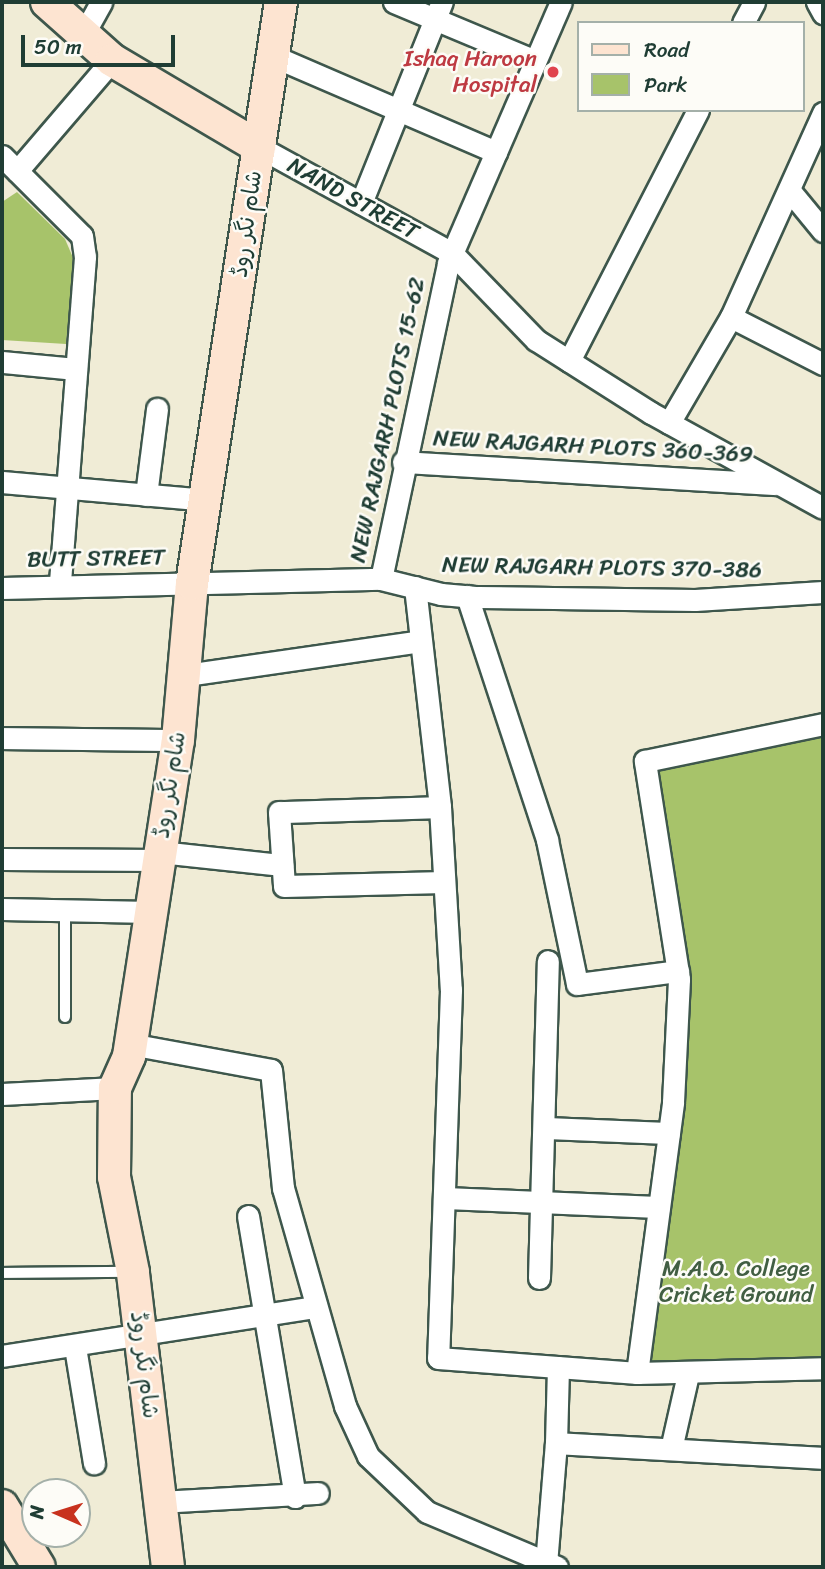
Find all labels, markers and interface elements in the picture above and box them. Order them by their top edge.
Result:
scale bar [24,21,178,65]
legend [576,21,804,112]
text: 50 m [34,28,82,66]
text: Road [644,31,689,69]
place label: Ishaq Haroon Hospital [404,45,537,99]
marker: Ishaq Haroon Hospital [543,62,563,82]
text: Park [644,66,687,104]
street label: NAND STREET [283,152,423,246]
street label: شام نگر روڈ [226,169,268,279]
street label: NEW RAJGARH PLOTS 15-62 [344,275,432,565]
street label: NEW RAJGARH PLOTS 360-369 [432,425,754,469]
street label: BUTT STREET [27,544,165,574]
street label: NEW RAJGARH PLOTS 370-386 [442,551,762,585]
street label: شام نگر روڈ [148,730,192,840]
park label: M.A.O. College Cricket Ground [659,1255,813,1309]
street label: شام نگر روڈ [124,1310,164,1420]
north arrow [21,1478,91,1548]
text: N [20,1505,53,1519]

